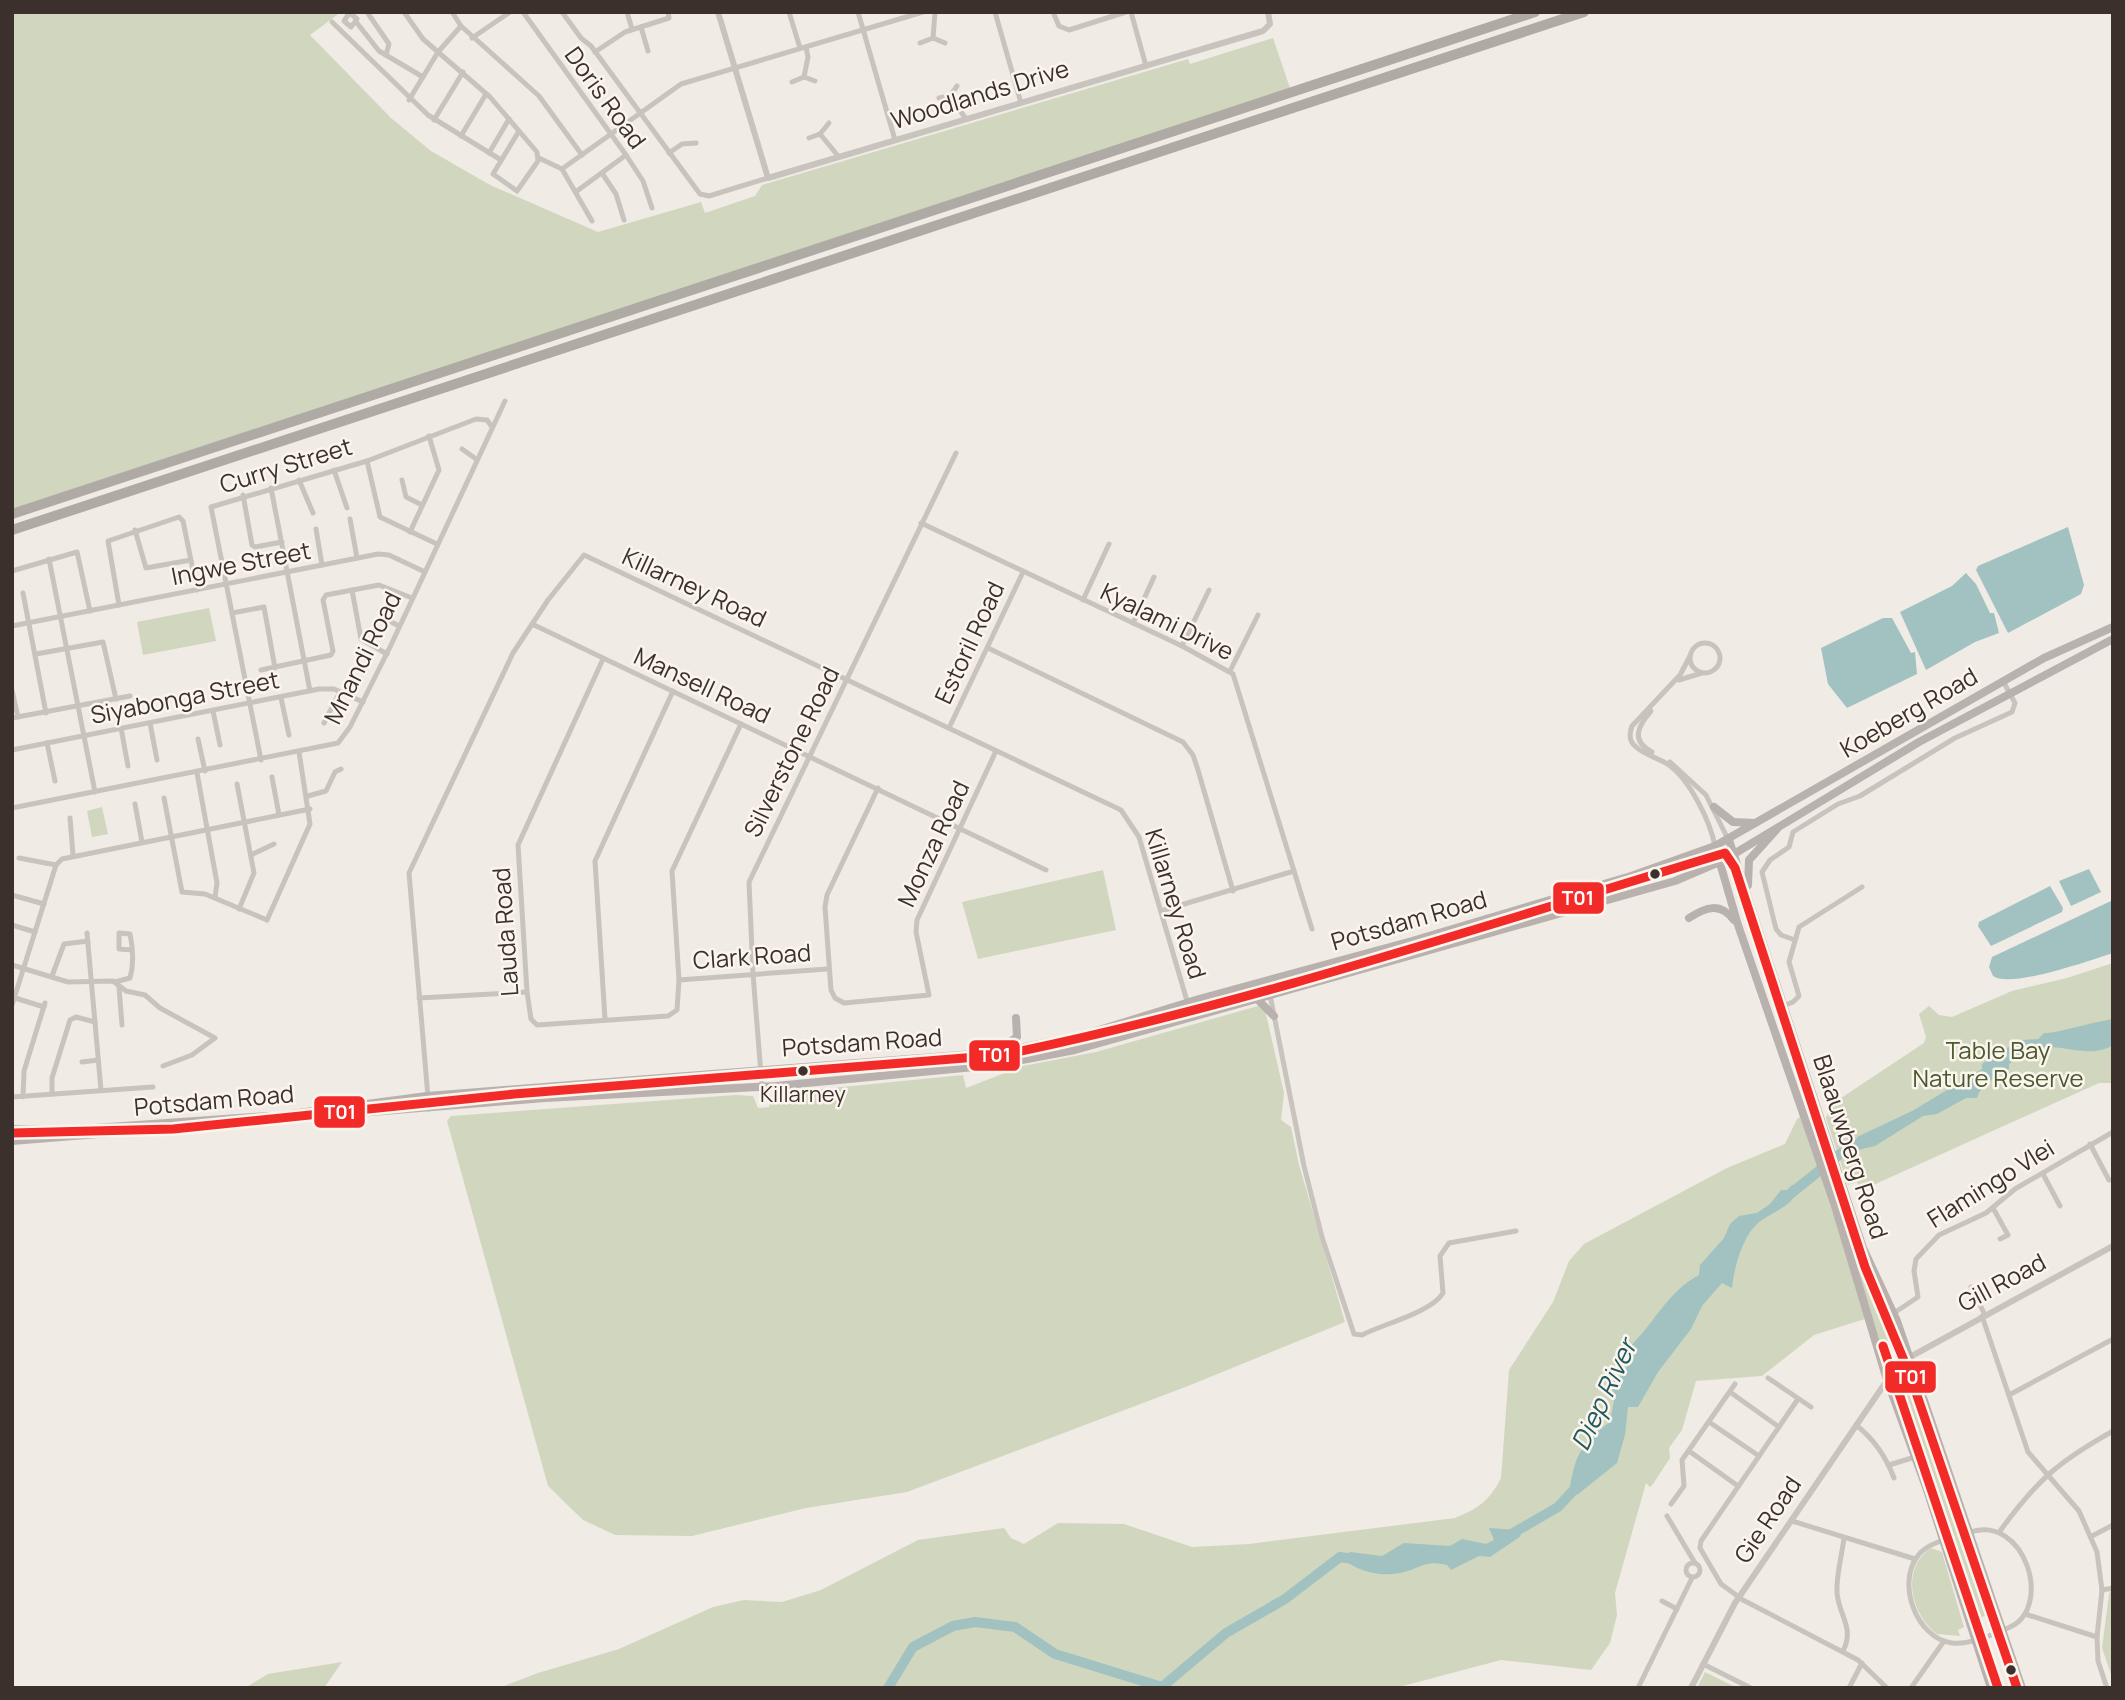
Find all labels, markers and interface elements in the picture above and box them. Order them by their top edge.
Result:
street label: Doris Road [558,39,654,155]
street label: Woodlands Drive [887,51,1073,136]
street label: Curry Street [215,429,356,500]
street label: Ingwe Street [168,533,313,592]
street label: Killarney Road [617,539,772,634]
street label: Kyalami Drive [1095,574,1240,667]
street label: Estoril Road [926,576,1011,709]
street label: Mnandi Road [315,586,408,729]
street label: Mansell Road [629,639,776,731]
street label: Koeberg Road [1833,659,1983,764]
street label: Silverstone Road [735,661,846,842]
street label: Siyabonga Street [88,662,282,731]
street label: Monza Road [889,775,976,912]
street label: Killarney Road [1138,824,1215,983]
street label: Lauda Road [484,867,525,998]
unlabelled marker [1648,867,1662,881]
line badge: T01 [1552,881,1605,915]
street label: Potsdam Road [1327,882,1490,958]
text: T01 [1562,885,1594,911]
street label: Clark Road [692,935,812,976]
street label: Potsdam Road [781,1019,943,1064]
park label: Table Bay Nature Reserve [1912,1033,2084,1094]
line badge: T01 [968,1039,1021,1072]
text: T01 [979,1042,1011,1068]
street label: Blaauwberg Road [1806,1050,1897,1243]
marker: Killarney [796,1064,810,1078]
street label: Potsdam Road [133,1076,295,1123]
place label: Killarney [760,1079,846,1109]
line badge: T01 [313,1095,366,1129]
text: T01 [324,1099,356,1125]
street label: Flamingo Vlei [1921,1131,2060,1235]
street label: Gill Road [1951,1245,2051,1319]
water label: Diep River [1562,1330,1646,1456]
line badge: T01 [1884,1360,1937,1394]
text: T01 [1895,1364,1927,1390]
street label: Gie Road [1726,1469,1808,1569]
unlabelled marker [2004,1663,2018,1677]

